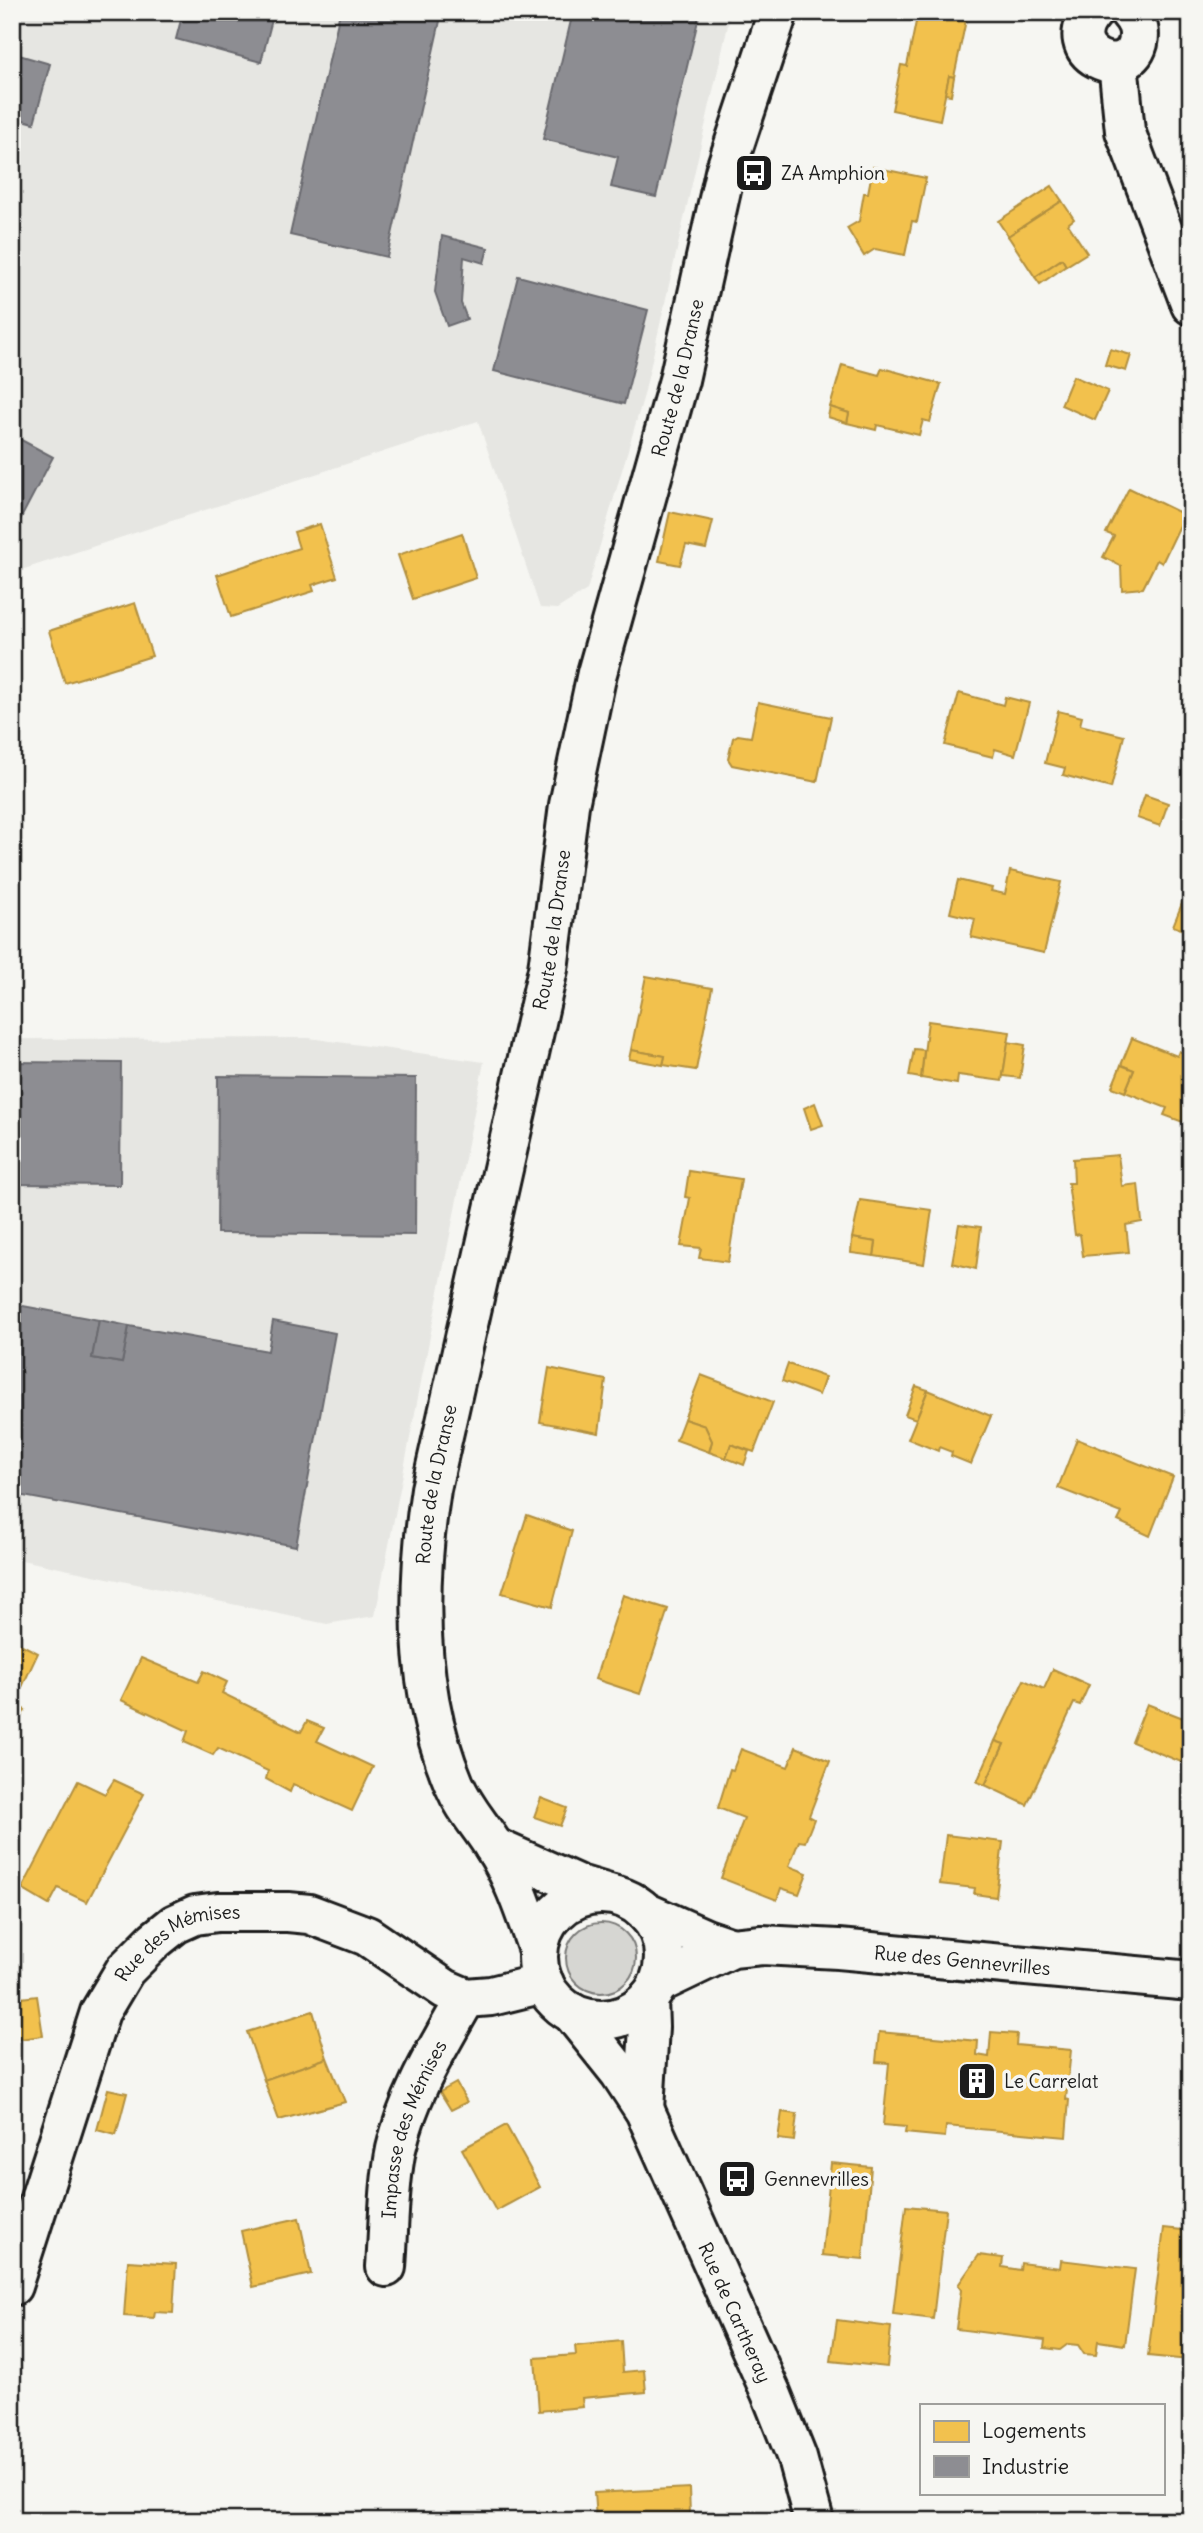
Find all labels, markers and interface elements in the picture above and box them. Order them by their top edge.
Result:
bus stop icon: ZA Amphion [733,152,775,194]
place label: ZA Amphion [781,161,885,185]
street label: Route de la Dranse [646,297,709,460]
street label: Route de la Dranse [527,848,575,1012]
street label: Route de la Dranse [411,1402,462,1565]
street label: Rue des Mémises [109,1900,240,1985]
street label: Rue des Gennevrilles [873,1940,1052,1980]
street label: Impasse des Mémises [377,2036,452,2219]
building icon: Le Carrelat [956,2060,998,2102]
place label: Le Carrelat [1004,2069,1098,2093]
bus stop icon: Gennevrilles [716,2158,758,2200]
place label: Gennevrilles [764,2167,869,2191]
street label: Rue de Cartheray [693,2238,777,2386]
legend [920,2404,1164,2494]
text: Logements [982,2417,1086,2444]
text: Industrie [982,2453,1069,2480]

